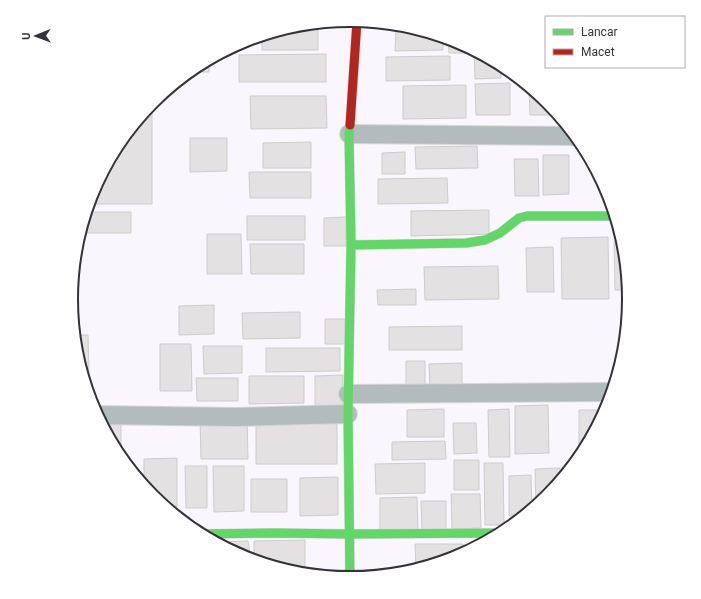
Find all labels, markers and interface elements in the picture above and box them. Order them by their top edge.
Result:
north arrow [16,16,56,56]
legend [545,16,685,68]
text: Lancar [581,25,618,39]
text: U [20,32,33,40]
text: Macet [581,45,615,59]

